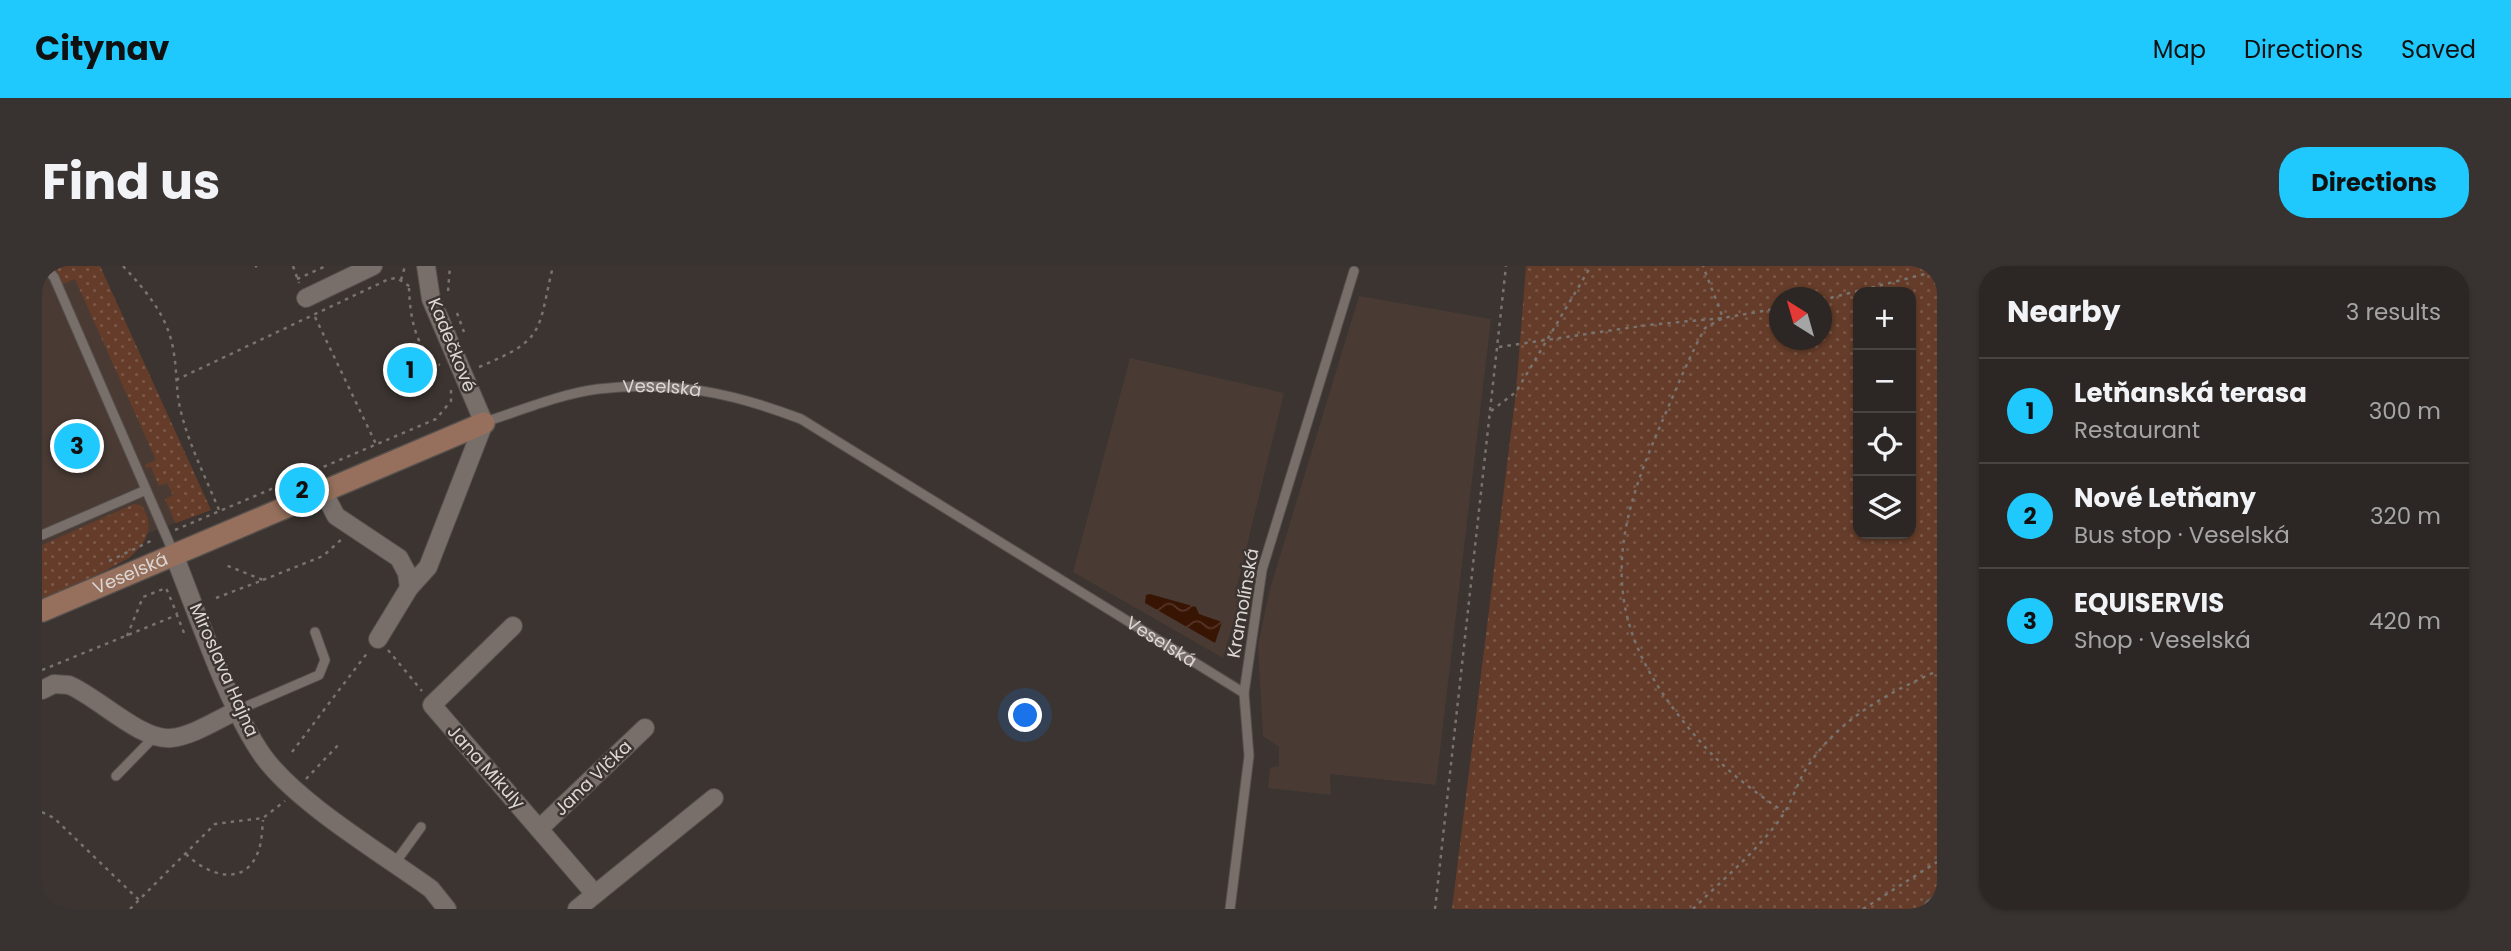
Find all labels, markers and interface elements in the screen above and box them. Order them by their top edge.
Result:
text: Citynav [35,25,169,72]
text: Map [2153,33,2206,66]
text: Directions [2244,33,2363,66]
text: Saved [2401,33,2476,66]
button: Directions [2279,147,2469,218]
text: Find us [42,148,220,216]
north arrow [1769,287,1832,350]
map controls [1853,287,1916,539]
button: + [1853,287,1916,350]
text: Nearby [2007,290,2121,333]
street label: Kadečkové [422,294,483,396]
text: 3 results [2346,296,2441,328]
pin: 1 [387,344,433,396]
button: − [1853,350,1916,413]
street label: Veselská [622,373,703,403]
text: Letňanská terasa [2074,375,2307,411]
text: 1 [2026,395,2034,427]
text: 300 m [2369,395,2441,427]
button: locate [1853,413,1916,476]
text: Restaurant [2074,414,2200,446]
pin: 3 [54,420,100,472]
pin: 2 [279,464,325,516]
button: layers [1853,476,1916,539]
text: Nové Letňany [2074,480,2256,516]
text: 2 [2023,500,2037,532]
text: 320 m [2370,500,2441,532]
text: Bus stop · Veselská [2074,519,2290,551]
street label: Veselská [89,546,171,600]
street label: Kramolínská [1221,546,1264,660]
text: EQUISERVIS [2074,585,2224,621]
street label: Miroslava Hajna [184,599,265,741]
text: 3 [2023,605,2037,637]
text: 420 m [2369,605,2441,637]
street label: Veselská [1121,610,1202,673]
text: Shop · Veselská [2074,624,2251,656]
your location [1008,698,1042,732]
street label: Jana Mikuly [442,719,531,814]
street label: Jana Vlčka [548,734,637,821]

